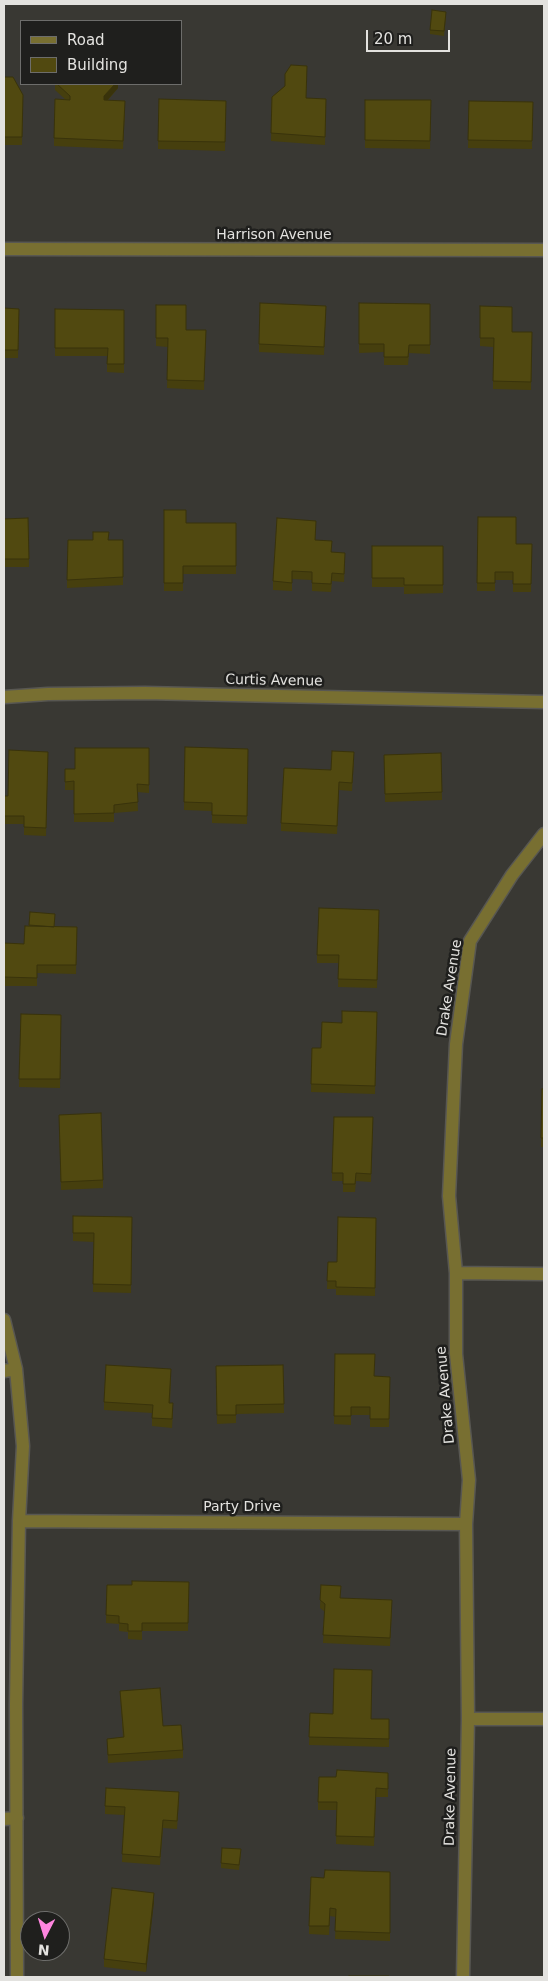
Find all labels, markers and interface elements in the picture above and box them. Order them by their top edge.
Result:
legend [20,20,182,85]
scale bar [368,20,452,52]
text: 20 m [374,30,412,48]
text: Road [67,31,105,49]
text: Building [67,56,128,74]
street label: Harrison Avenue [216,227,332,243]
street label: Curtis Avenue [225,672,323,690]
street label: Drake Avenue [434,938,466,1038]
street label: Drake Avenue [433,1346,459,1444]
street label: Party Drive [203,1499,281,1515]
street label: Drake Avenue [442,1748,460,1846]
north arrow [20,1911,70,1961]
text: N [37,1941,50,1958]

